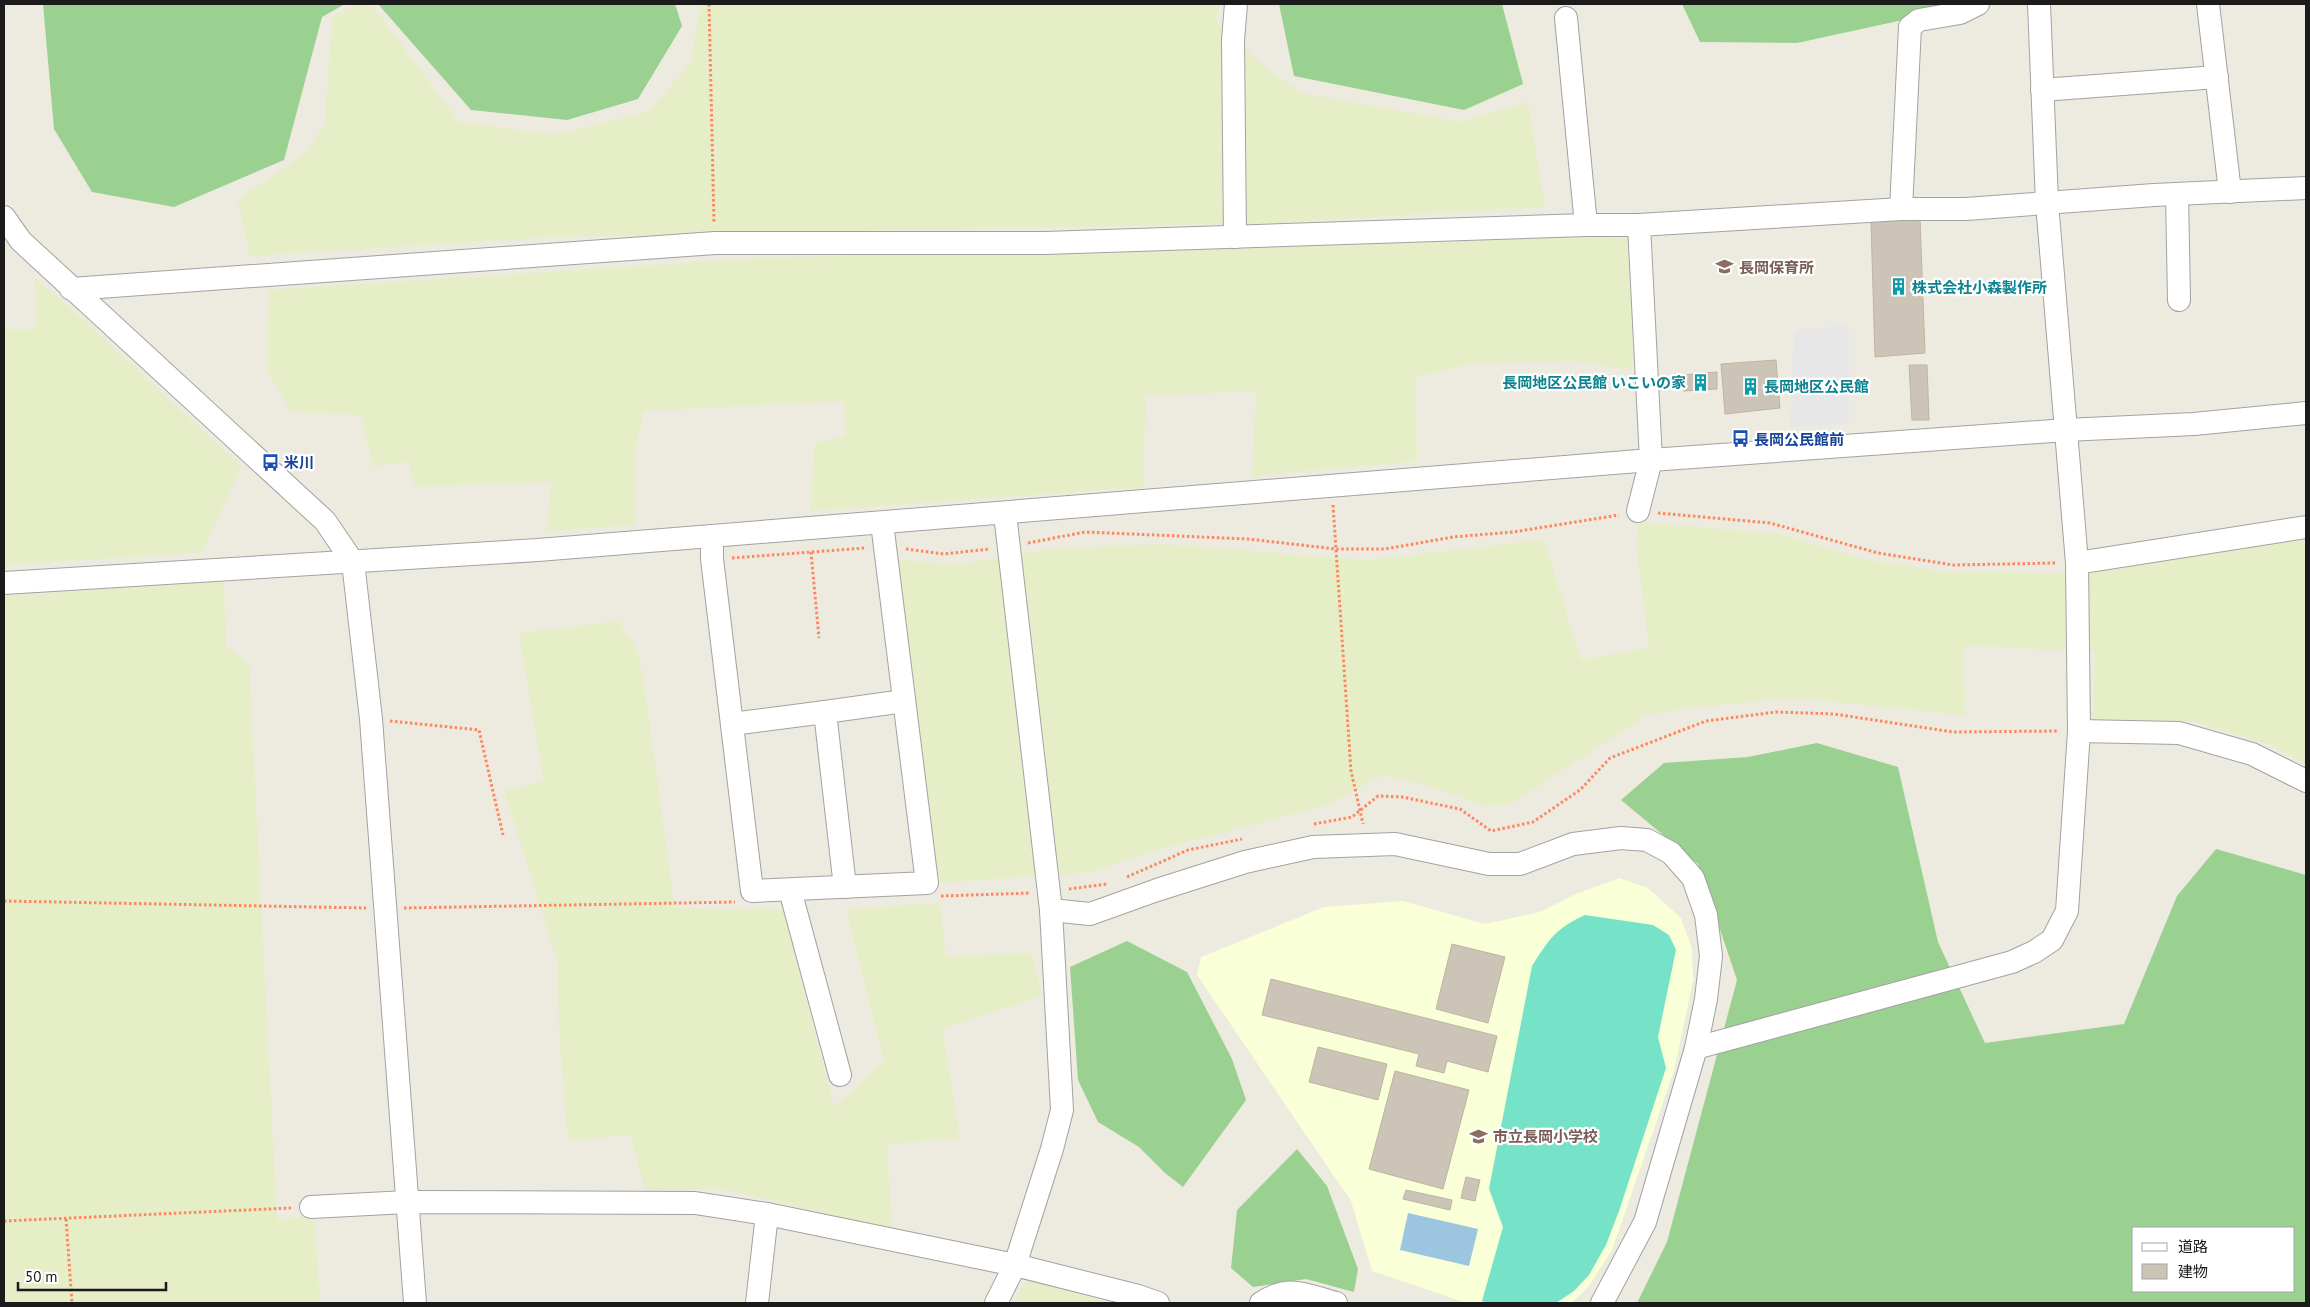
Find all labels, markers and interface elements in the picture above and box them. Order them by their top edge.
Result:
school or university icon: 長岡保育所 [1715,257,1735,277]
place label: 長岡保育所 [1739,258,1814,277]
building icon: 株式会社小森製作所 [1888,277,1908,297]
place label: 株式会社小森製作所 [1912,278,2047,297]
building icon: 長岡地区公民館 いこいの家 [1690,372,1710,392]
place label: 長岡地区公民館 いこいの家 [1502,373,1686,392]
building icon: 長岡地区公民館 [1740,376,1760,396]
place label: 長岡地区公民館 [1764,377,1869,396]
bus stop icon: 長岡公民館前 [1730,429,1750,449]
place label: 長岡公民館前 [1754,430,1844,449]
bus stop icon: 米川 [260,452,280,472]
place label: 米川 [284,453,314,472]
school or university icon: 市立長岡小学校 [1469,1126,1489,1146]
place label: 市立長岡小学校 [1493,1127,1598,1146]
legend [2132,1227,2295,1292]
text: 道路 [2178,1237,2208,1256]
scale bar [18,1260,165,1292]
text: 建物 [2178,1262,2208,1281]
text: 50 m [25,1267,58,1286]

